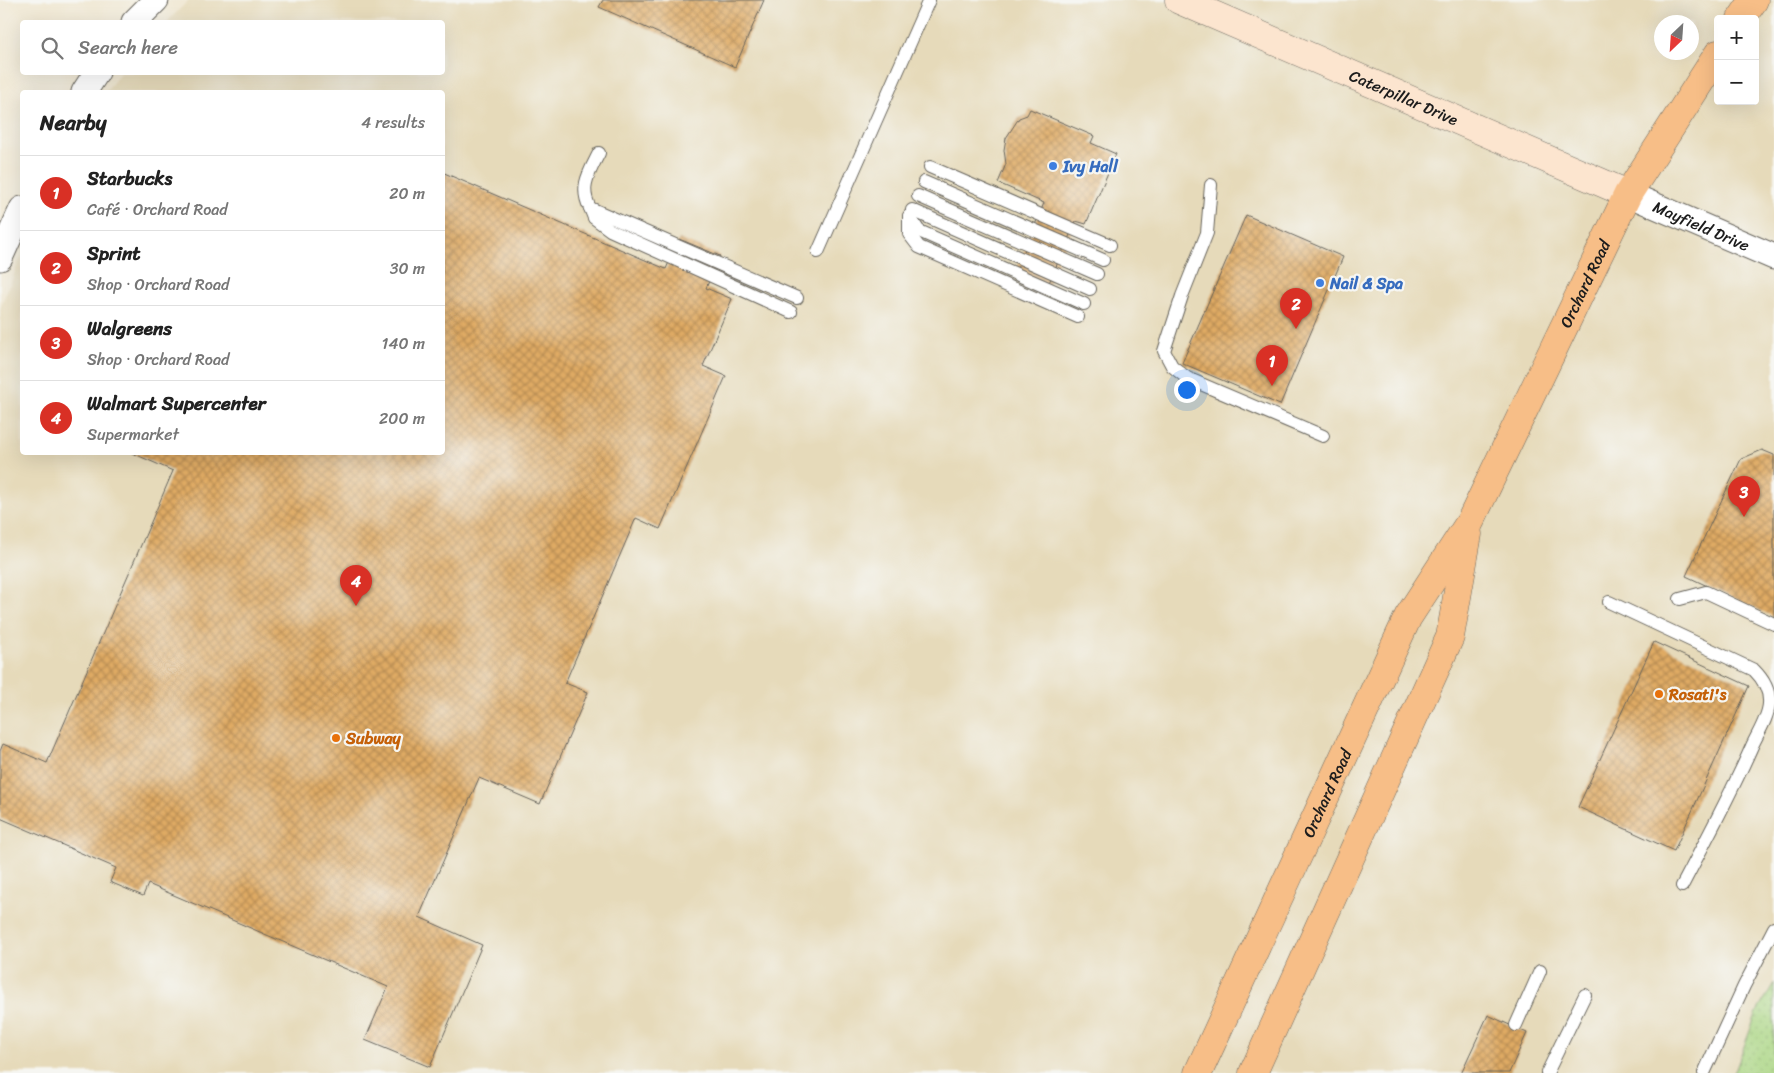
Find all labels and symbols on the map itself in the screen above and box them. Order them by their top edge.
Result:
north arrow [1654,15,1699,60]
street label: Caterpillar Drive [1345,61,1463,134]
place label: Ivy Hall [1062,152,1119,181]
marker: Ivy Hall [1047,160,1059,172]
street label: Mayfield Drive [1648,192,1754,260]
street label: Orchard Road [1552,233,1620,333]
place label: Nail & Spa [1329,269,1403,298]
marker: Nail & Spa [1314,277,1326,289]
pin: 2 [1280,288,1312,329]
pin: 1 [1256,345,1288,386]
your location [1174,377,1200,403]
pin: 3 [1728,476,1760,517]
pin: 4 [340,565,372,606]
place label: Rosati's [1668,680,1727,709]
marker: Rosati's [1653,688,1665,700]
place label: Subway [345,724,401,753]
marker: Subway [330,732,342,744]
street label: Orchard Road [1294,743,1361,843]

